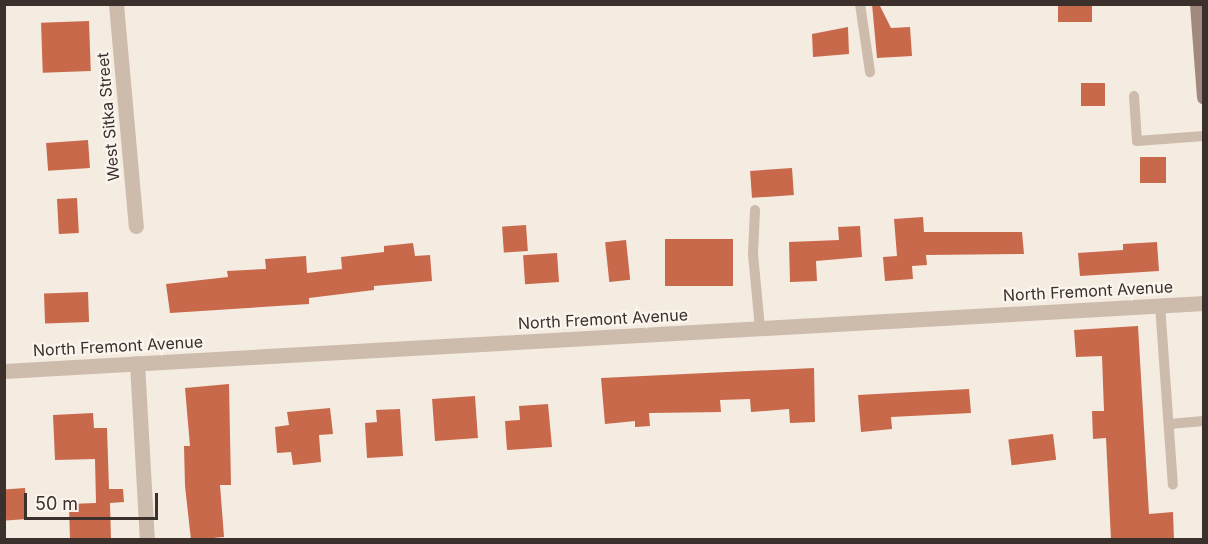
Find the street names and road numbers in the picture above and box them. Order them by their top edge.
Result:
street label: West Sitka Street [93,52,123,182]
street label: North Fremont Avenue [1003,277,1173,305]
street label: North Fremont Avenue [518,305,688,333]
street label: North Fremont Avenue [33,332,203,360]

